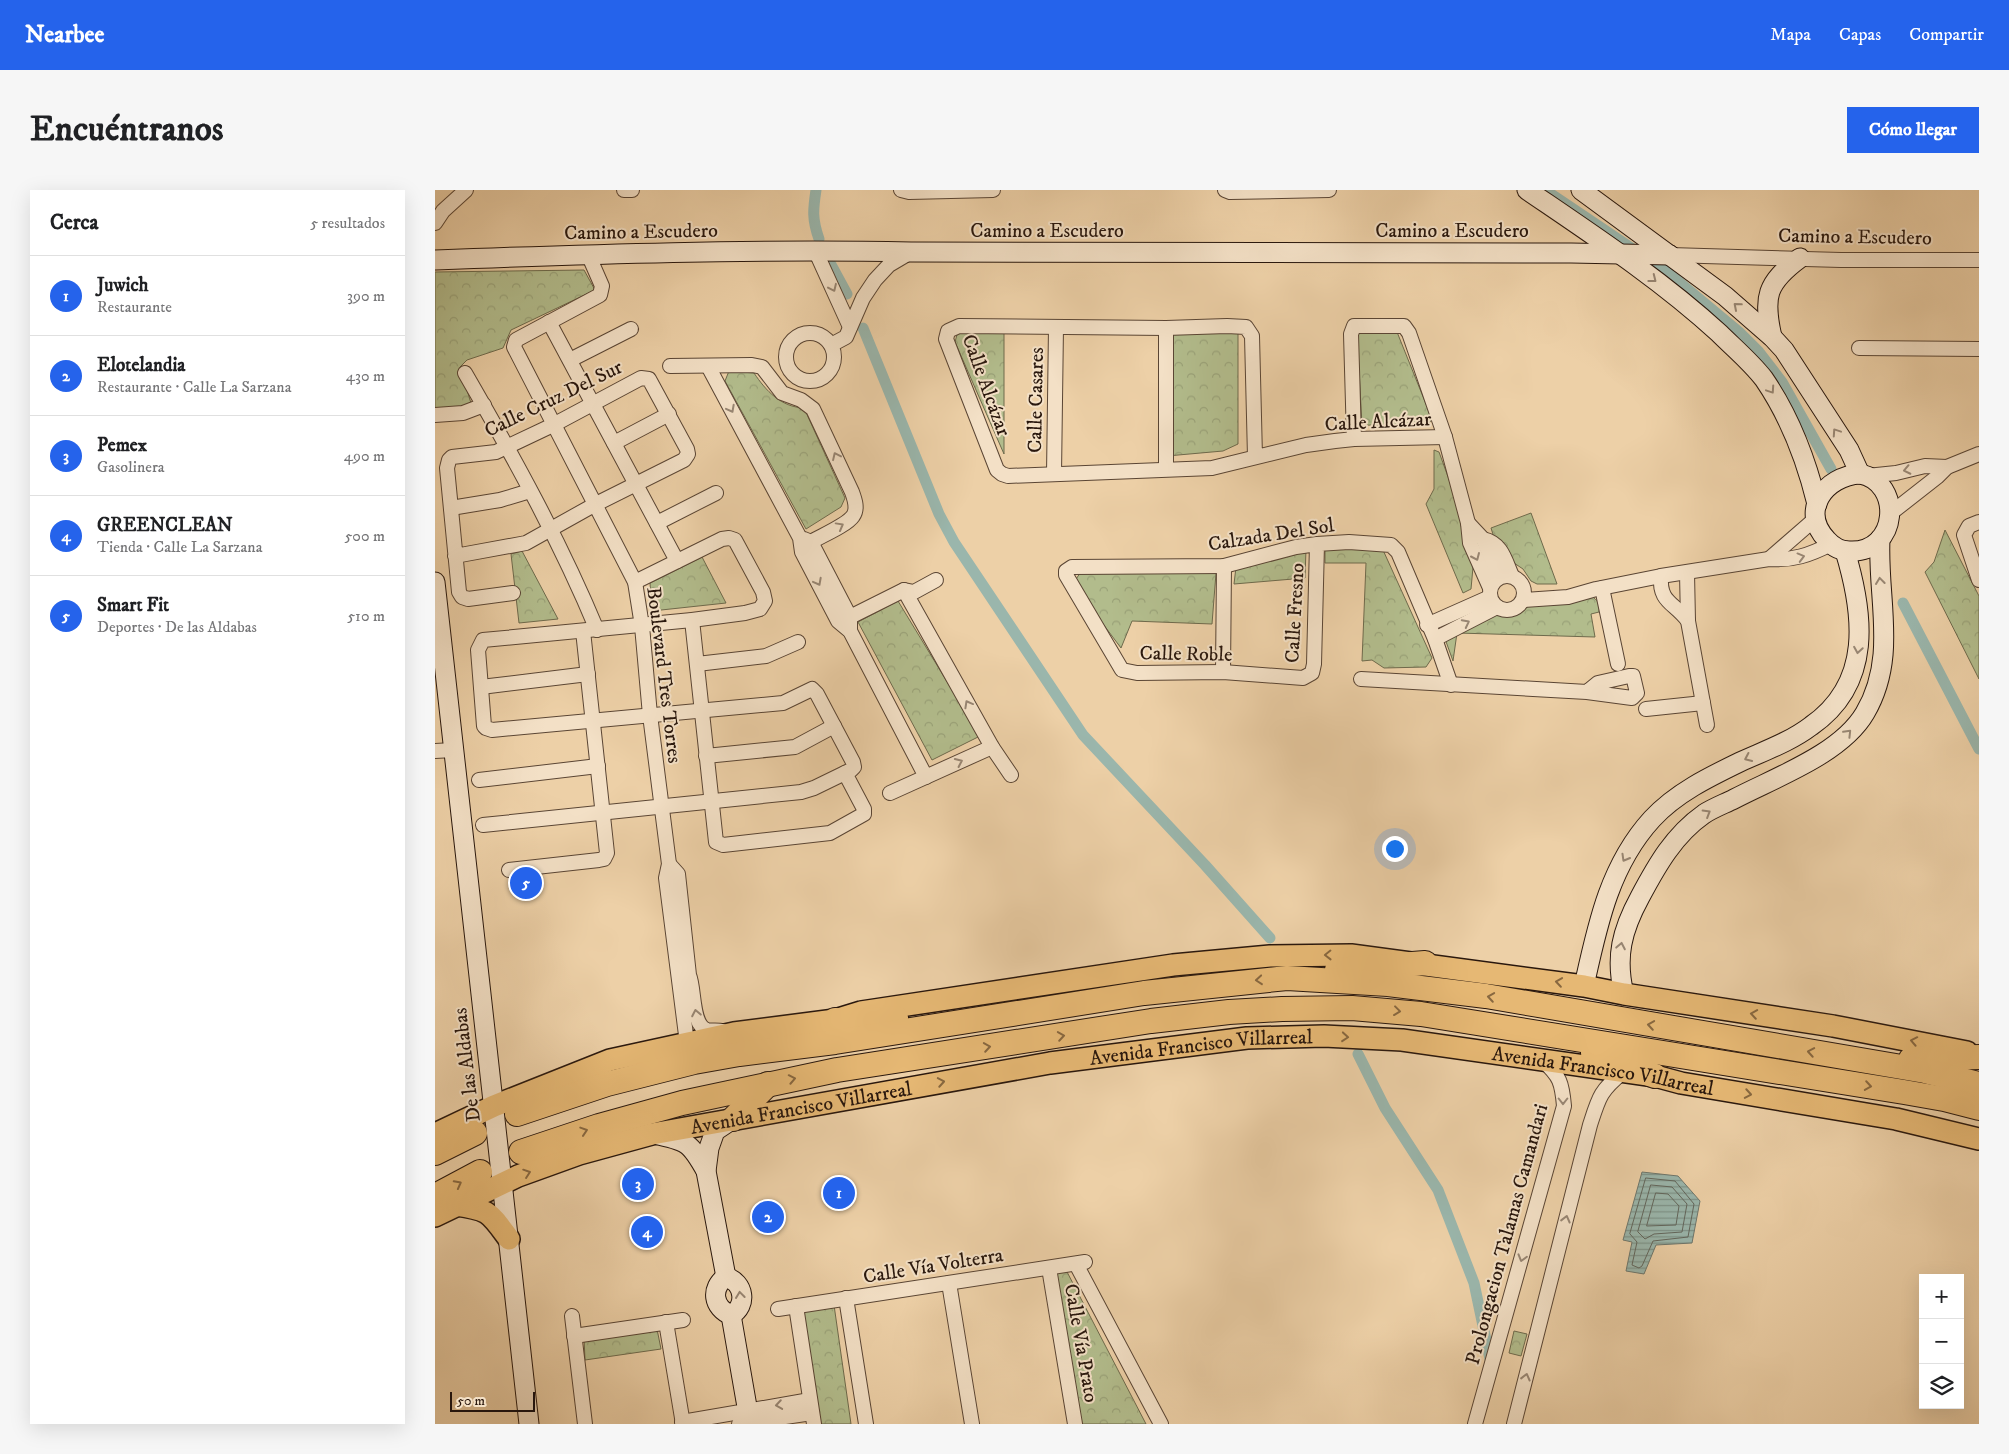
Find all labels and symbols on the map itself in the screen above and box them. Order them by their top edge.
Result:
street label: Camino a Escudero [564,219,718,246]
street label: Camino a Escudero [970,219,1124,244]
street label: Camino a Escudero [1375,219,1529,244]
street label: Camino a Escudero [1778,224,1932,251]
one-way arrow [1647,273,1656,281]
one-way arrow [827,283,837,292]
one-way arrow [1733,302,1742,311]
street label: Calle Alcázar [956,331,1016,440]
street label: Calle Casares [1023,347,1050,453]
street label: Calle Cruz Del Sur [480,355,627,444]
one-way arrow [1764,384,1774,393]
one-way arrow [725,404,735,413]
street label: Calle Alcázar [1324,407,1433,438]
one-way arrow [1833,428,1842,438]
one-way arrow [831,452,842,461]
one-way arrow [1903,465,1912,475]
street label: Calzada Del Sol [1206,513,1336,558]
one-way arrow [834,522,843,532]
one-way arrow [1469,552,1480,561]
one-way arrow [1796,552,1804,562]
street label: Calle Fresno [1280,562,1311,664]
one-way arrow [812,577,822,586]
one-way arrow [1876,577,1886,585]
street label: Boulevard Tres Torres [640,586,687,765]
one-way arrow [1460,619,1469,629]
street label: Calle Roble [1139,641,1233,668]
one-way arrow [1853,647,1864,655]
one-way arrow [965,700,975,709]
one-way arrow [1842,730,1851,739]
one-way arrow [1745,752,1754,762]
one-way arrow [954,757,963,768]
one-way arrow [1702,809,1711,819]
your location [1382,836,1408,862]
one-way arrow [1621,853,1631,862]
pin: 5 [510,864,542,902]
one-way arrow [1615,942,1626,951]
one-way arrow [1324,950,1332,960]
one-way arrow [1255,975,1263,986]
one-way arrow [1555,977,1563,988]
one-way arrow [1486,992,1495,1002]
one-way arrow [1393,1005,1401,1016]
street label: De las Aldabas [448,1006,487,1123]
one-way arrow [692,1009,702,1018]
one-way arrow [1750,1009,1758,1019]
one-way arrow [1646,1020,1655,1030]
street label: Avenida Francisco Villarreal [1088,1025,1313,1072]
one-way arrow [1057,1031,1066,1041]
one-way arrow [1341,1031,1349,1042]
one-way arrow [1910,1036,1919,1047]
street label: Avenida Francisco Villarreal [1490,1042,1715,1102]
one-way arrow [983,1043,991,1053]
one-way arrow [1806,1048,1815,1058]
one-way arrow [788,1075,797,1085]
street label: Avenida Francisco Villarreal [689,1077,914,1141]
one-way arrow [937,1077,945,1087]
one-way arrow [1865,1080,1873,1091]
one-way arrow [1744,1089,1753,1099]
one-way arrow [1558,1098,1568,1106]
street label: Prolongacion Talamas Camandari [1461,1101,1554,1368]
one-way arrow [579,1126,587,1136]
pin: 3 [622,1165,654,1203]
one-way arrow [522,1169,530,1179]
pin: 1 [823,1174,855,1212]
one-way arrow [452,1180,461,1190]
pin: 2 [752,1198,784,1236]
pin: 4 [631,1213,663,1251]
one-way arrow [1560,1216,1570,1224]
street label: Calle Vía Volterra [861,1243,1006,1290]
one-way arrow [1517,1254,1527,1262]
street label: Calle Vía Prato [1058,1282,1103,1405]
one-way arrow [735,1290,746,1298]
one-way arrow [1520,1372,1531,1381]
scale bar [450,1389,535,1412]
one-way arrow [774,1400,783,1410]

